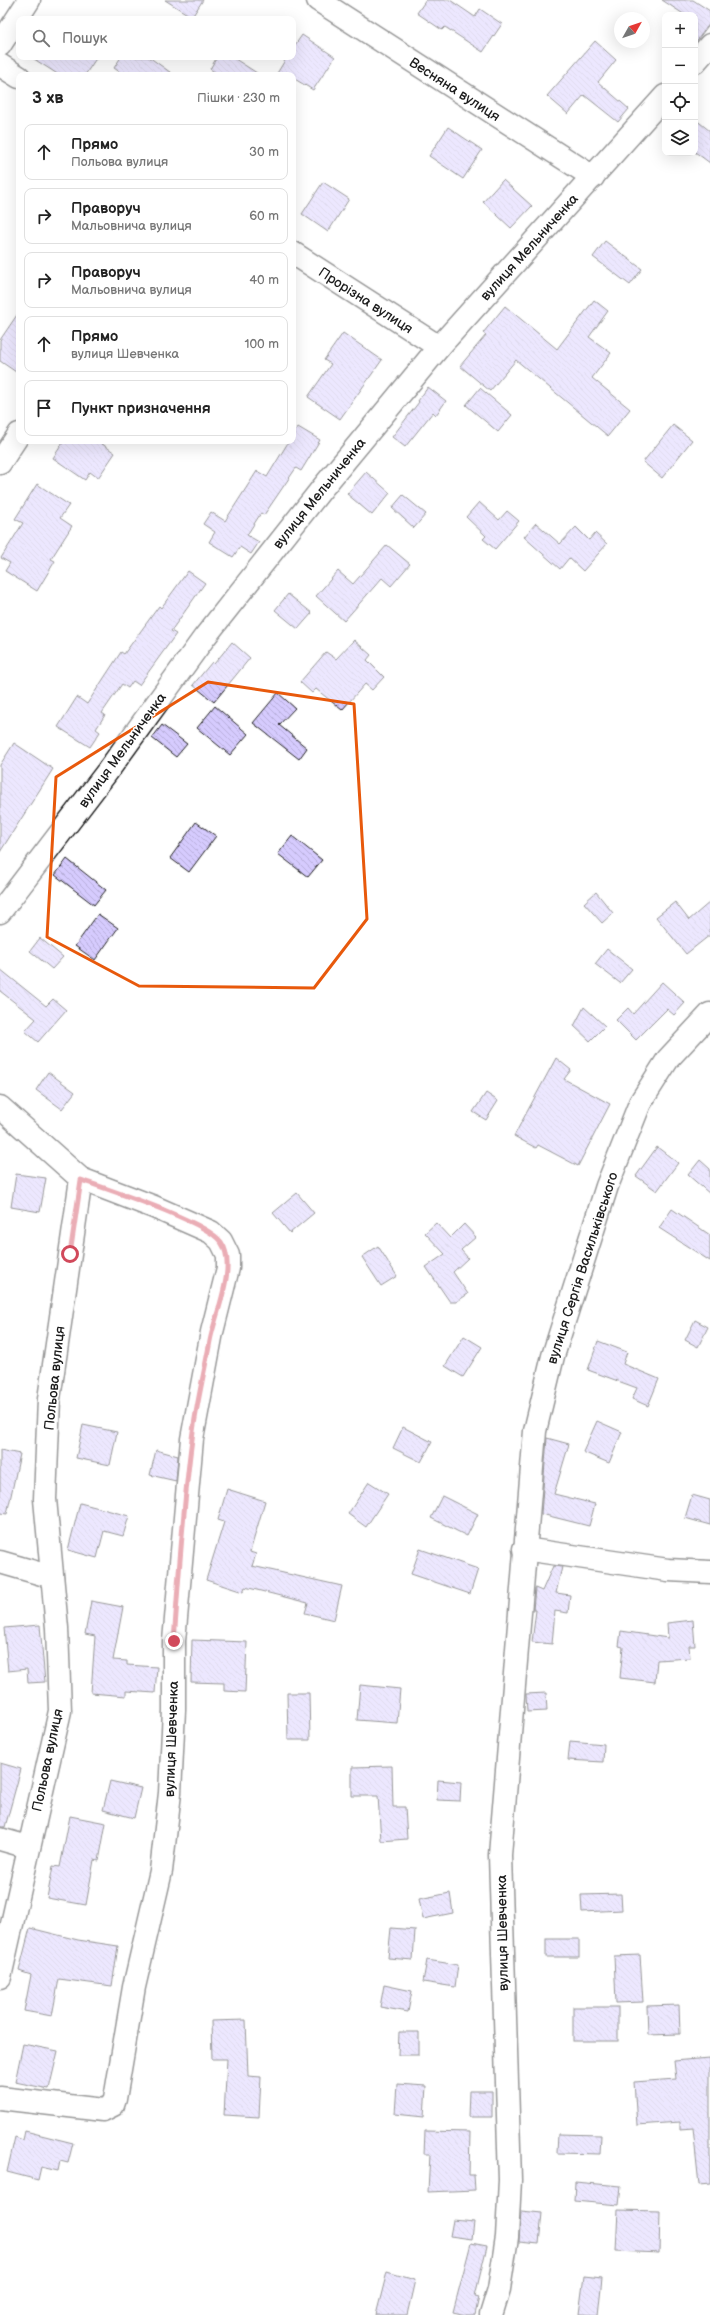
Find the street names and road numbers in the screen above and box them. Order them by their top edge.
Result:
street label: Весняна вулиця [406,54,503,125]
street label: вулиця Мельниченка [477,190,582,304]
street label: Прорізна вулиця [315,264,416,337]
street label: вулиця Мельниченка [269,434,370,552]
street label: вулиця Мельниченка [75,689,170,811]
street label: вулиця Сергія Васильківського [543,1170,622,1366]
street label: Польова вулиця [41,1325,68,1431]
street label: вулиця Шевченка [161,1680,182,1798]
street label: Польова вулиця [28,1707,67,1813]
street label: вулиця Шевченка [493,1874,512,1991]

